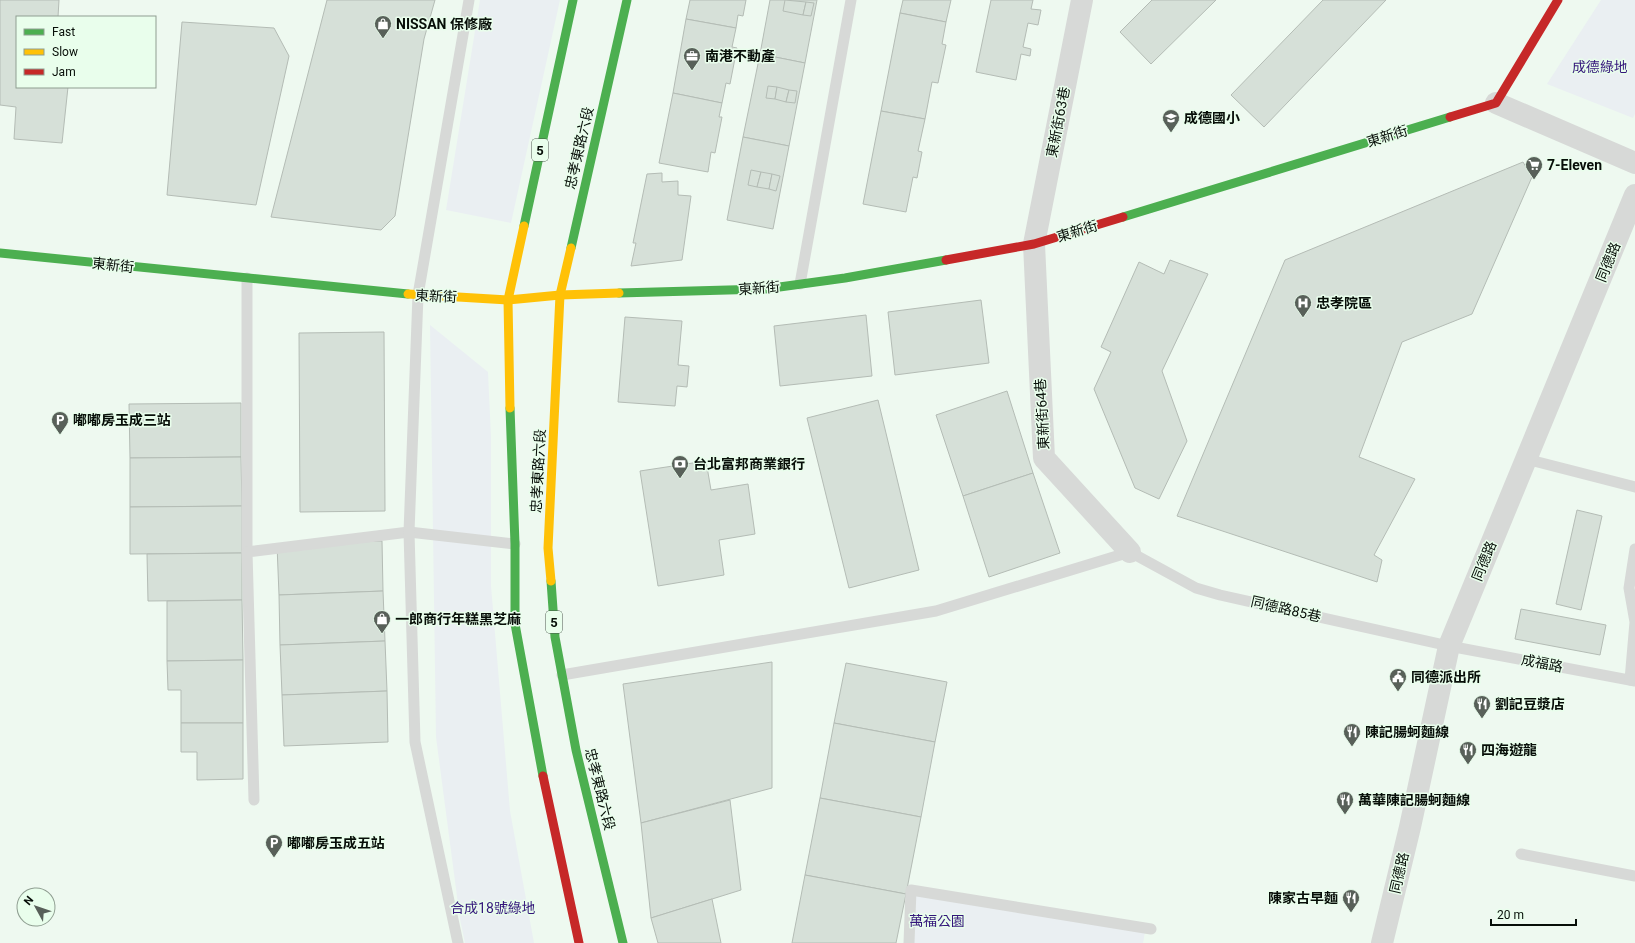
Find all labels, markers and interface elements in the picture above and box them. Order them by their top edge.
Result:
shop icon: NISSAN 保修廠 [373,14,393,39]
legend [16,16,156,88]
place label: NISSAN 保修廠 [396,16,492,32]
text: Fast [52,25,75,39]
text: Slow [52,45,78,59]
office icon: 南港不動產 [682,46,702,71]
place label: 南港不動產 [705,48,775,64]
park label: 成德綠地 [1572,59,1628,75]
text: Jam [52,65,76,79]
street label: 東新街63巷 [1043,85,1073,159]
street label: 忠孝東路六段 [562,105,596,191]
school or university icon: 成德國小 [1161,108,1181,133]
place label: 成德國小 [1184,110,1240,126]
street label: 東新街 [1365,122,1409,150]
road number: 5 [532,139,548,161]
supermarket icon: 7-Eleven [1524,155,1544,180]
place label: 7-Eleven [1547,157,1602,173]
street label: 東新街 [1055,217,1099,245]
street label: 同德路 [1593,240,1623,284]
street label: 東新街 [91,255,135,275]
street label: 東新街 [737,279,781,297]
street label: 東新街 [415,287,457,305]
hospital icon: 忠孝院區 [1293,293,1313,318]
place label: 忠孝院區 [1316,295,1372,311]
street label: 東新街64巷 [1032,378,1052,450]
parking icon: 嘟嘟房玉成三站 [50,410,70,435]
place label: 嘟嘟房玉成三站 [73,412,171,428]
street label: 忠孝東路六段 [528,429,548,513]
bank icon: 台北富邦商業銀行 [670,454,690,479]
place label: 台北富邦商業銀行 [693,456,805,472]
street label: 同德路 [1469,539,1499,583]
street label: 同德路85巷 [1249,593,1323,625]
shop icon: 一郎商行年糕黑芝麻 [372,609,392,634]
place label: 一郎商行年糕黑芝麻 [395,611,521,627]
road number: 5 [546,611,562,633]
street label: 成福路 [1520,651,1564,675]
public building icon: 同德派出所 [1388,667,1408,692]
place label: 同德派出所 [1411,669,1481,685]
restaurant icon: 劉記豆漿店 [1472,694,1492,719]
place label: 劉記豆漿店 [1495,696,1565,712]
restaurant icon: 陳記腸蚵麵線 [1342,722,1362,747]
place label: 陳記腸蚵麵線 [1365,724,1449,740]
restaurant icon: 四海遊龍 [1458,740,1478,765]
place label: 四海遊龍 [1481,742,1537,758]
street label: 忠孝東路六段 [582,746,618,832]
restaurant icon: 萬華陳記腸蚵麵線 [1335,790,1355,815]
place label: 萬華陳記腸蚵麵線 [1358,792,1470,808]
parking icon: 嘟嘟房玉成五站 [264,833,284,858]
place label: 嘟嘟房玉成五站 [287,835,385,851]
street label: 同德路 [1386,851,1412,895]
north arrow [16,887,56,927]
restaurant icon: 陳家古早麵 [1341,888,1361,913]
place label: 陳家古早麵 [1268,890,1338,906]
text: N [21,894,36,908]
park label: 合成18號綠地 [450,900,536,916]
scale bar [1491,901,1576,927]
text: 20 m [1497,908,1524,922]
park label: 萬福公園 [909,913,965,929]

